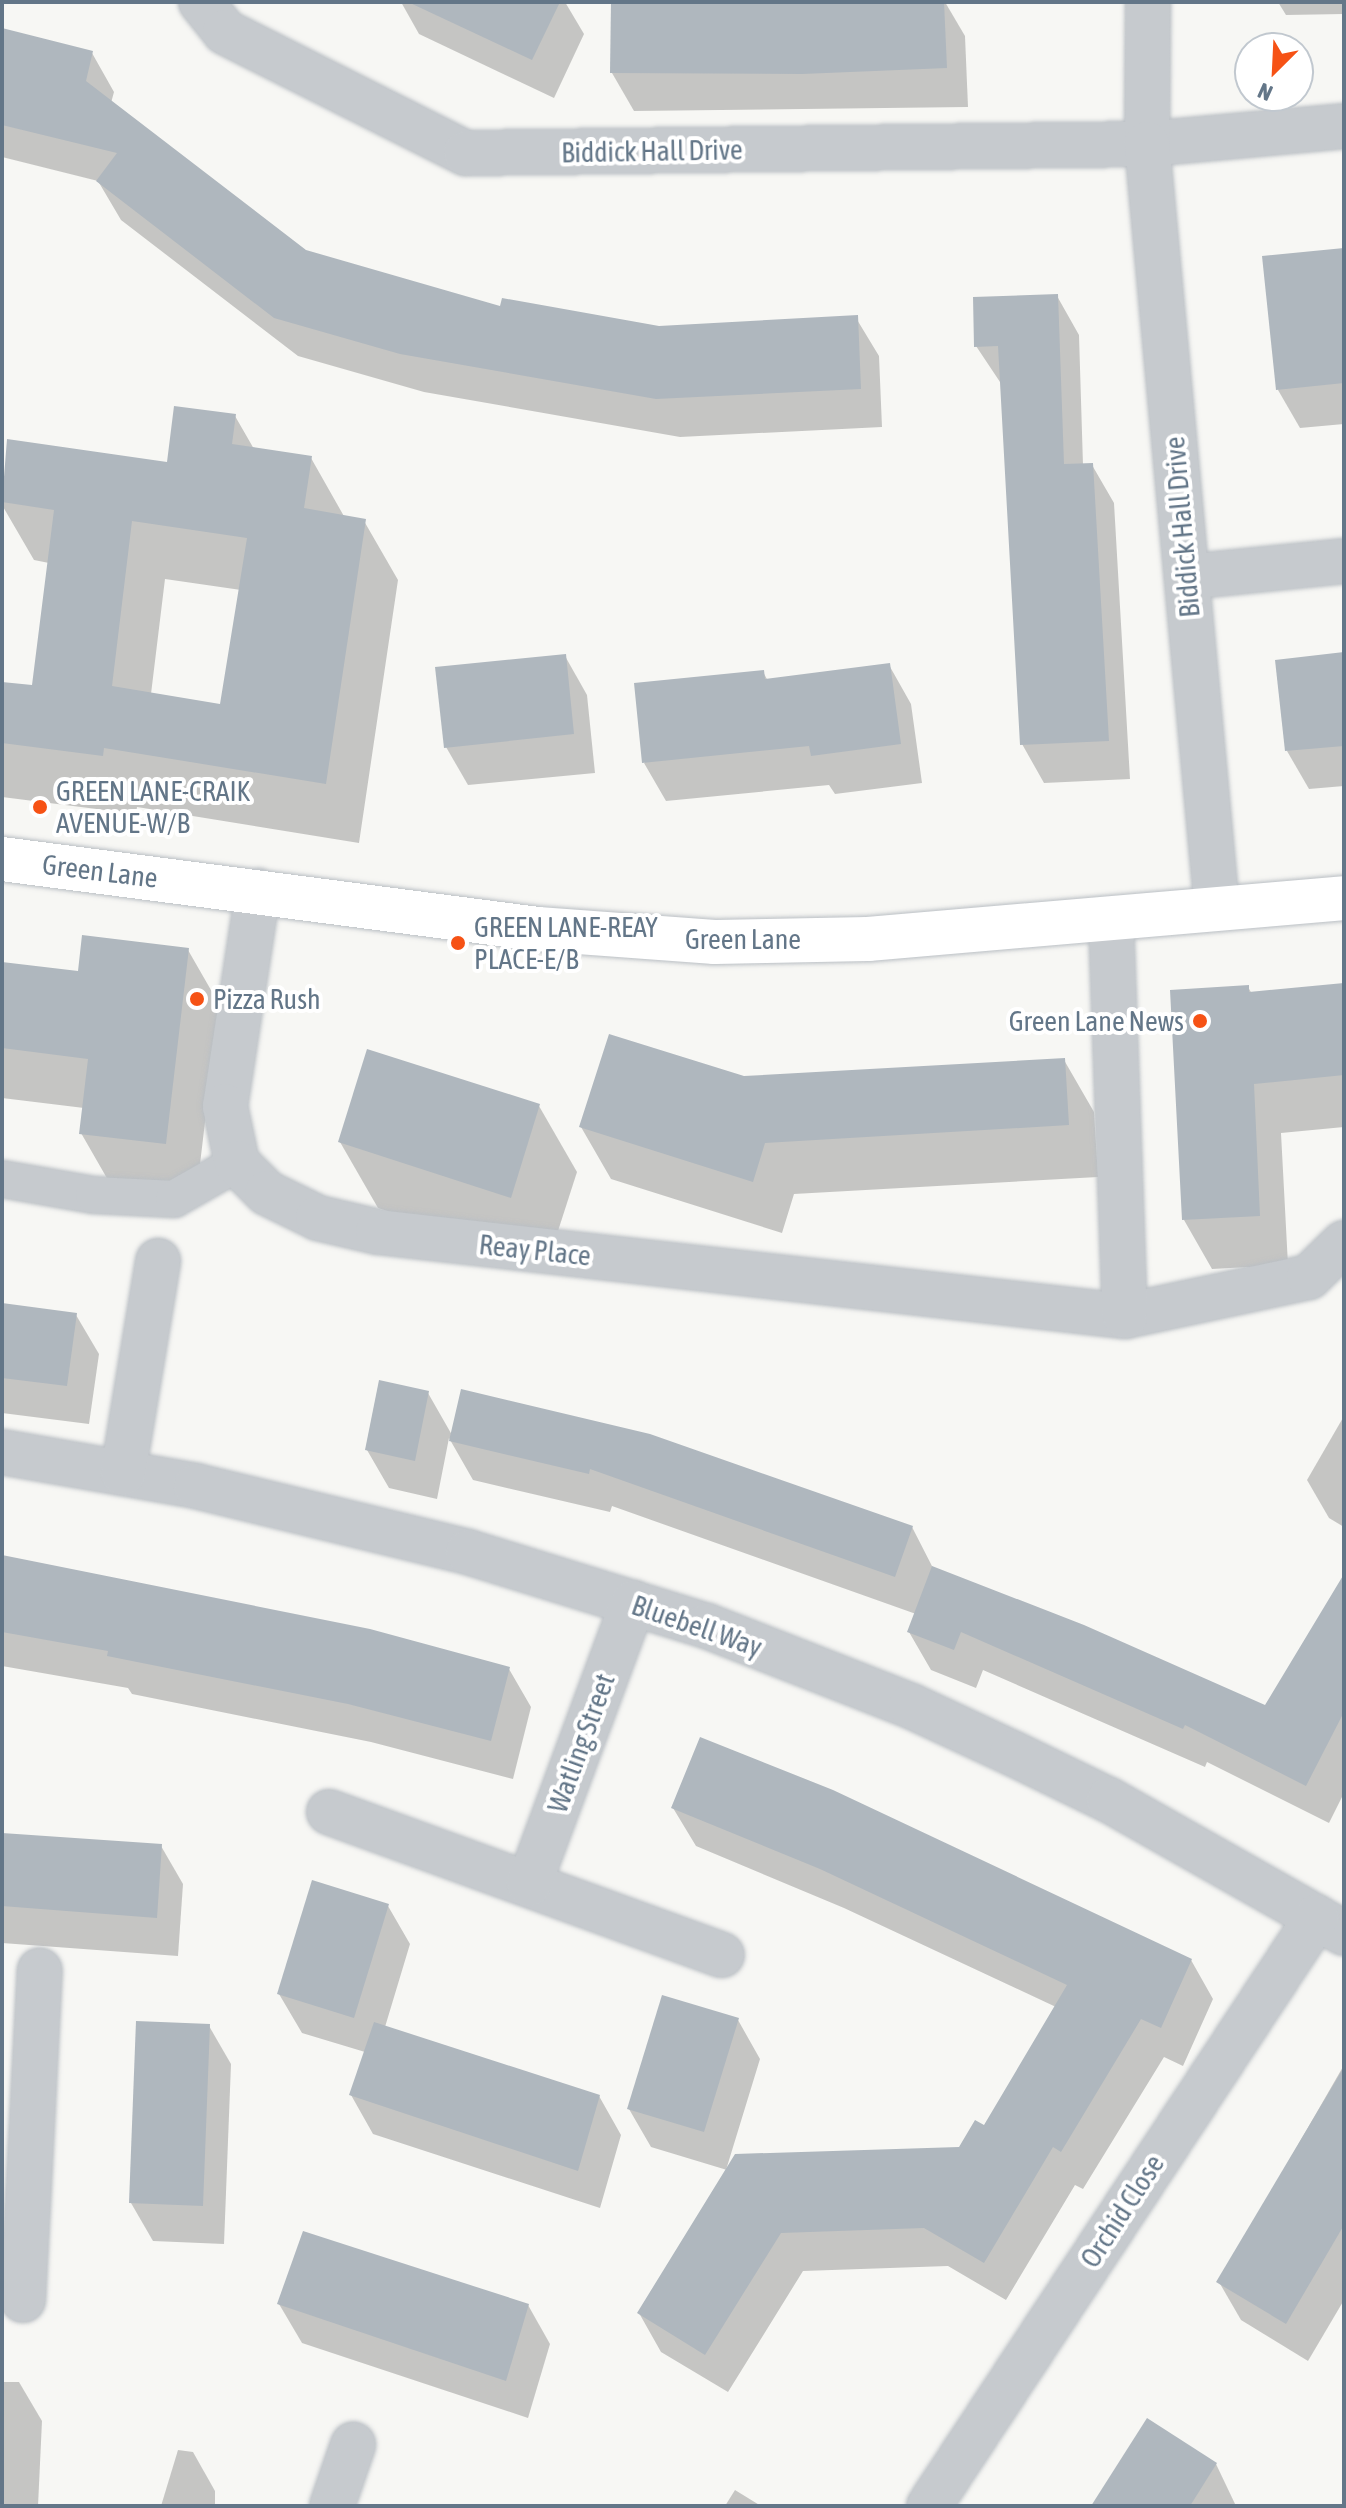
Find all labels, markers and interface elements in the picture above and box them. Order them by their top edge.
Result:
north arrow [1234,32,1314,112]
text: N [1254,78,1276,107]
street label: Biddick Hall Drive [561,133,743,169]
street label: Biddick Hall Drive [1157,435,1207,619]
place label: GREEN LANE-CRAIK AVENUE-W/B [56,774,250,840]
marker: GREEN LANE-CRAIK AVENUE-W/B [31,798,49,816]
street label: Green Lane [40,847,160,895]
place label: GREEN LANE-REAY PLACE-E/B [474,910,658,976]
street label: Green Lane [685,922,801,956]
marker: GREEN LANE-REAY PLACE-E/B [449,934,467,952]
place label: Pizza Rush [213,982,321,1016]
marker: Pizza Rush [188,990,206,1008]
place label: Green Lane News [1009,1004,1184,1038]
marker: Green Lane News [1191,1012,1209,1030]
street label: Reay Place [477,1227,593,1273]
street label: Bluebell Way [627,1588,767,1664]
street label: Watling Street [540,1669,622,1817]
street label: Orchid Close [1073,2148,1171,2274]

